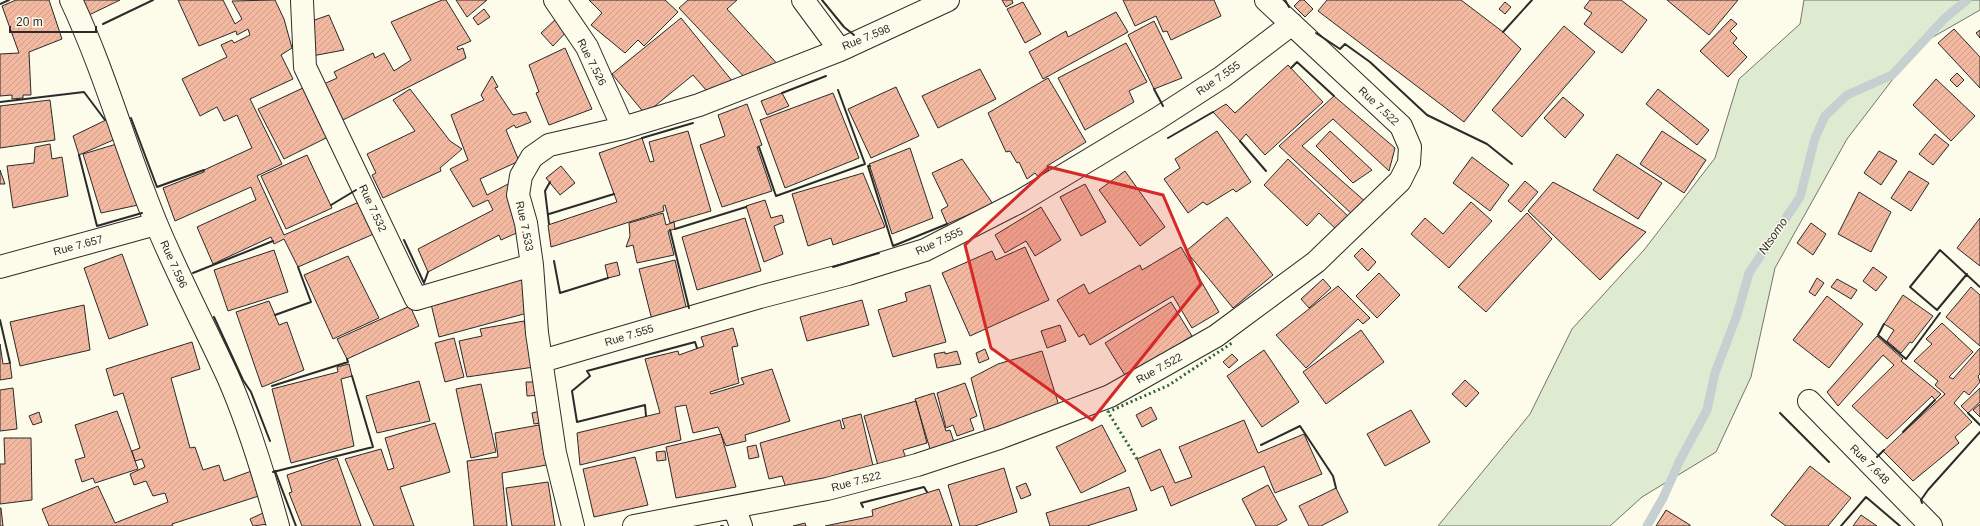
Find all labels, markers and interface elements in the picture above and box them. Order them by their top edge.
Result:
scale bar [10,8,96,34]
text: 20 m [16,15,43,29]
street label: Rue 7.598 [840,22,892,52]
street label: Rue 7.526 [575,37,609,87]
street label: Rue 7.555 [1194,59,1242,97]
street label: Rue 7.522 [1356,84,1402,128]
street label: Rue 7.532 [357,182,389,234]
street label: Rue 7.533 [514,200,536,252]
water label: Ntsomo [1756,215,1791,257]
street label: Rue 7.555 [913,225,965,257]
street label: Rue 7.657 [52,233,104,257]
street label: Rue 7.596 [158,238,190,290]
street label: Rue 7.555 [603,322,655,348]
street label: Rue 7.522 [1134,350,1184,386]
street label: Rue 7.648 [1848,442,1892,486]
street label: Rue 7.522 [830,469,882,493]

